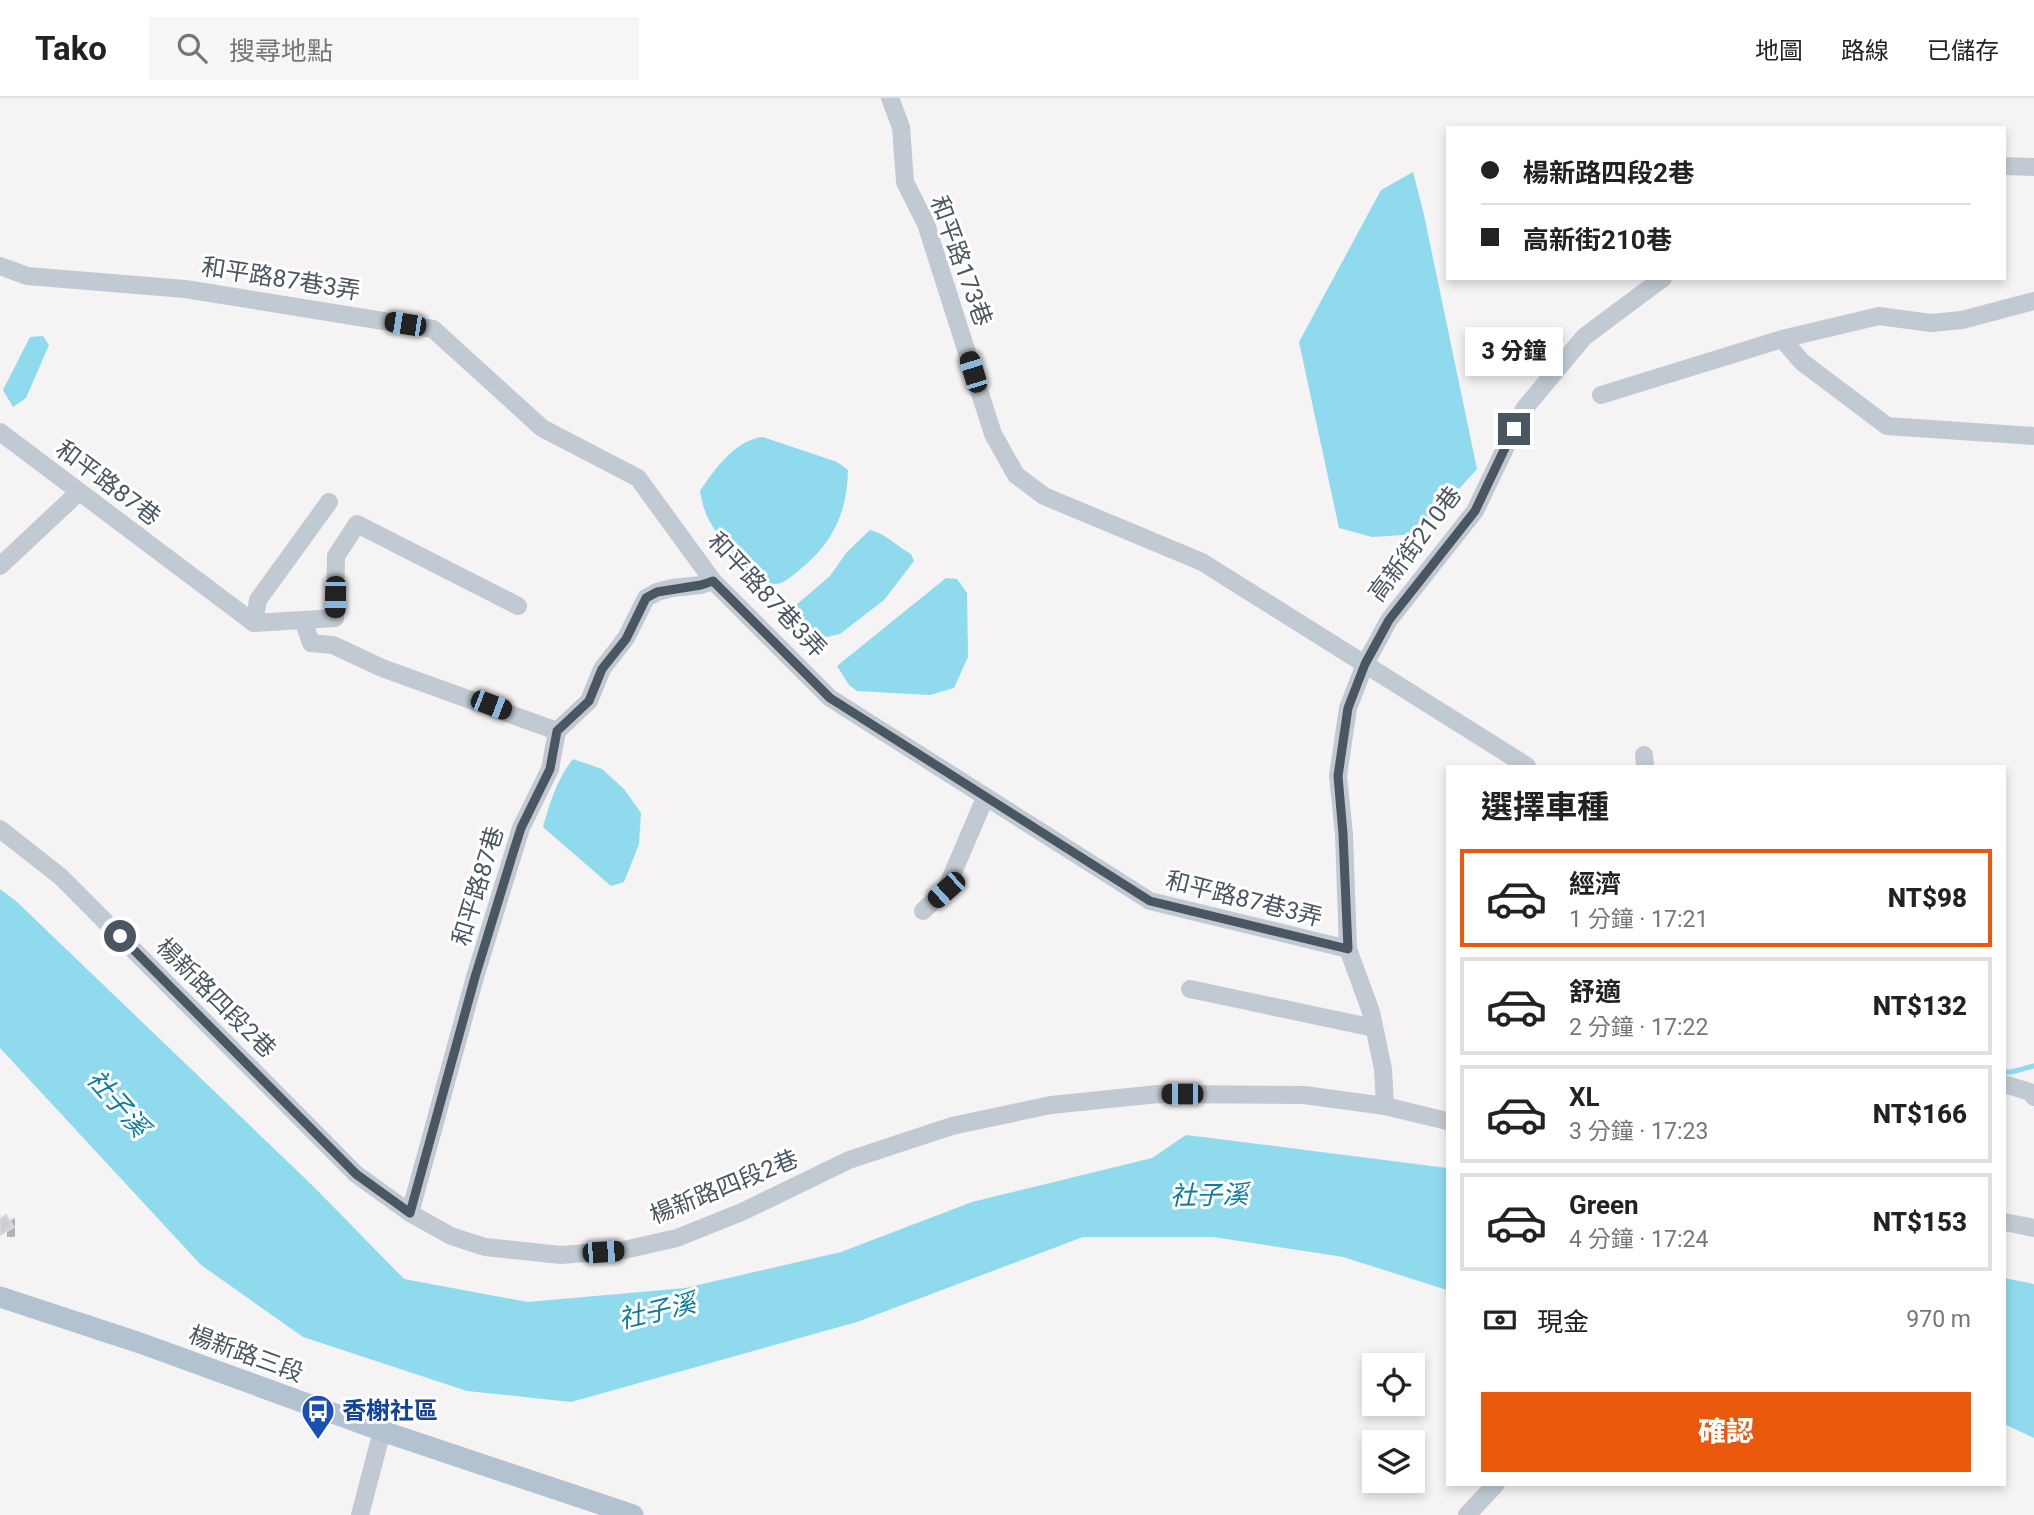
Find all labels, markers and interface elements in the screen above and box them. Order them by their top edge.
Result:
search box [149,17,639,80]
text: Tako [35,29,107,68]
icon: search [173,29,211,67]
text: 搜尋地點 [229,36,333,66]
text: 地圖 [1755,37,1803,65]
text: 路線 [1841,37,1889,65]
text: 已儲存 [1927,37,1999,65]
text: 楊新路四段2巷 [1523,158,1694,188]
street label: 和平路173巷 [925,192,997,330]
text: 高新街210巷 [1523,225,1672,255]
street label: 和平路87巷3弄 [200,253,362,305]
car [383,310,428,338]
callout: 3 分鐘 [1465,328,1563,376]
text: 3 分鐘 [1482,338,1547,365]
car [957,349,990,395]
route end [1498,413,1530,445]
street label: 和平路87巷 [50,435,166,531]
street label: 高新街210巷 [1363,481,1467,607]
street label: 和平路87巷3弄 [702,527,832,663]
car [325,576,346,618]
car [468,688,515,722]
text: 選擇車種 [1481,788,1609,826]
street label: 和平路87巷 [447,823,509,949]
street label: 和平路87巷3弄 [1163,866,1325,932]
icon: car [1485,867,1548,930]
car [924,868,969,912]
text: 經濟 [1569,869,1621,899]
text: NT$98 [1888,883,1967,913]
text: 1 分鐘 · 17:21 [1569,906,1708,933]
route start [104,920,136,952]
street label: 楊新路四段2巷 [150,932,282,1064]
icon: car [1485,975,1548,1038]
text: 舒適 [1569,977,1621,1007]
text: NT$132 [1873,991,1967,1021]
text: 2 分鐘 · 17:22 [1569,1014,1708,1041]
water label: 社子溪 [81,1064,158,1145]
text: XL [1569,1082,1600,1112]
icon: car [1485,1083,1548,1146]
car [1162,1084,1204,1105]
text: NT$166 [1873,1099,1967,1129]
text: 3 分鐘 · 17:23 [1569,1118,1708,1145]
street label: 楊新路四段2巷 [646,1145,802,1229]
water label: 社子溪 [1170,1179,1252,1211]
text: Green [1569,1190,1639,1220]
icon: car [1485,1191,1548,1254]
text: NT$153 [1873,1207,1967,1237]
text: 4 分鐘 · 17:24 [1569,1226,1708,1253]
car [582,1240,625,1264]
water label: 社子溪 [616,1287,702,1334]
icon: cash [1481,1301,1519,1339]
text: 970 m [1906,1306,1971,1333]
text: 現金 [1537,1307,1589,1337]
street label: 楊新路三段 [185,1320,307,1388]
map controls [1362,1353,1425,1493]
button: locate [1362,1353,1425,1416]
bus stop icon: 香榭社區 [299,1392,337,1441]
button: 確認 [1481,1392,1971,1472]
place label: 香榭社區 [342,1397,438,1425]
button: layers [1362,1430,1425,1493]

